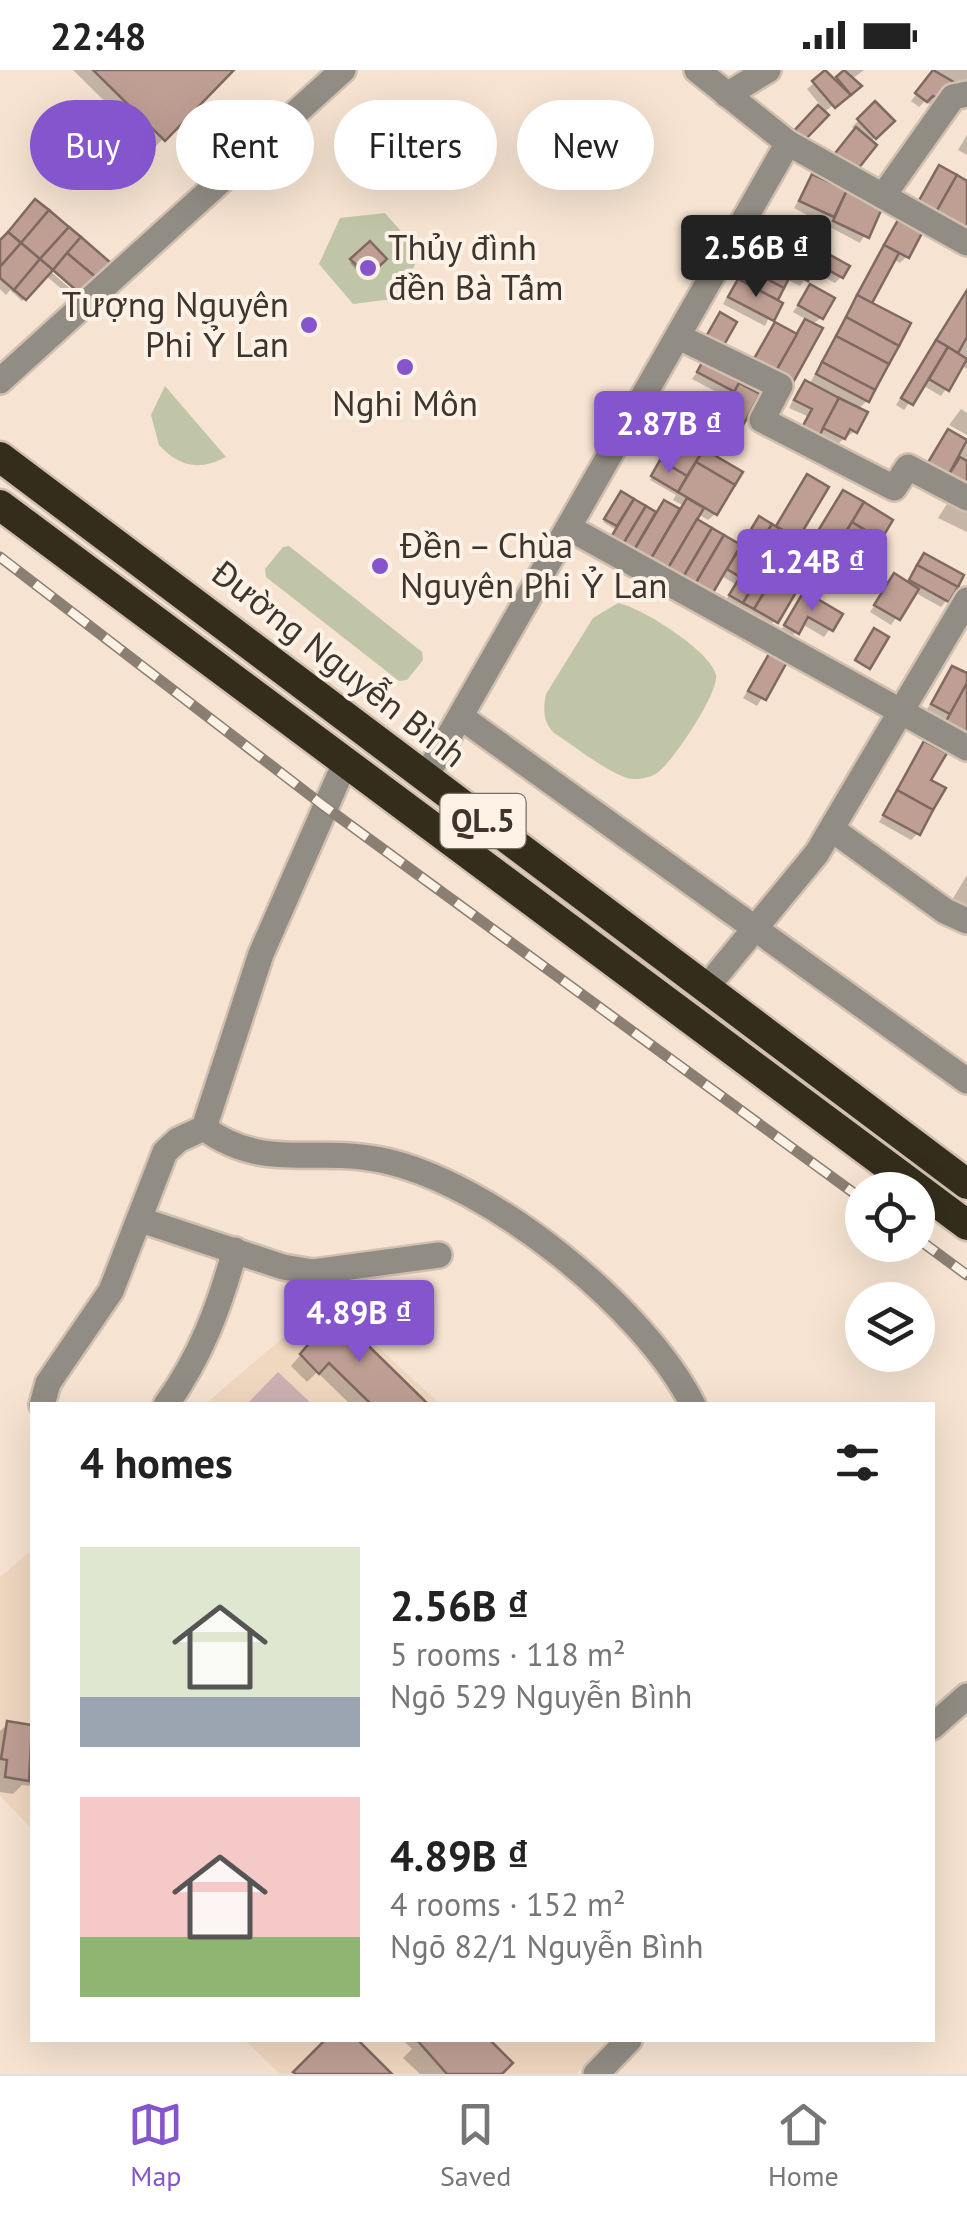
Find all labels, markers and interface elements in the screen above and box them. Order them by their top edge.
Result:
text: 22:48 [50,11,146,60]
chip: Buy [30,100,156,190]
chip: Rent [176,100,314,190]
chip: Filters [334,100,497,190]
chip: New [517,100,654,190]
pin: 2.56B ₫ [664,215,848,300]
place label: Thủy đình đền Bà Tấm [388,224,563,310]
text: 2.56B ₫ [703,226,809,268]
marker: Thủy đình đền Bà Tấm [357,257,379,279]
place label: Tượng Nguyên Phi Ỷ Lan [62,281,289,367]
marker: Tượng Nguyên Phi Ỷ Lan [298,314,320,336]
marker: Nghi Môn [394,356,416,378]
place label: Nghi Môn [332,380,478,426]
pin: 2.87B ₫ [577,391,761,476]
text: 2.87B ₫ [616,402,722,444]
place label: Đền – Chùa Nguyên Phi Ỷ Lan [399,522,667,608]
pin: 1.24B ₫ [720,529,904,614]
text: 1.24B ₫ [759,540,865,582]
street label: Đường Nguyễn Bình [202,549,476,777]
marker: Đền – Chùa Nguyên Phi Ỷ Lan [369,555,391,577]
road number: QL.5 [440,794,526,848]
map controls [845,1172,935,1372]
button: locate [845,1172,935,1262]
pin: 4.89B ₫ [267,1280,451,1365]
button: layers [845,1282,935,1372]
text: 4.89B ₫ [306,1291,412,1333]
text: 4 homes [80,1435,233,1490]
icon: filters [830,1435,885,1490]
text: 2.56B ₫ [390,1578,529,1633]
icon: home [160,1587,280,1707]
text: 5 rooms · 118 m² [390,1633,626,1675]
text: Ngõ 529 Nguyễn Bình [390,1675,692,1717]
text: 4.89B ₫ [390,1828,529,1883]
icon: home [160,1837,280,1957]
text: 4 rooms · 152 m² [390,1883,626,1925]
text: Ngõ 82/1 Nguyễn Bình [390,1925,704,1967]
tab: Map [128,2097,183,2194]
tab: Saved [440,2097,511,2194]
tab: Home [768,2097,839,2194]

